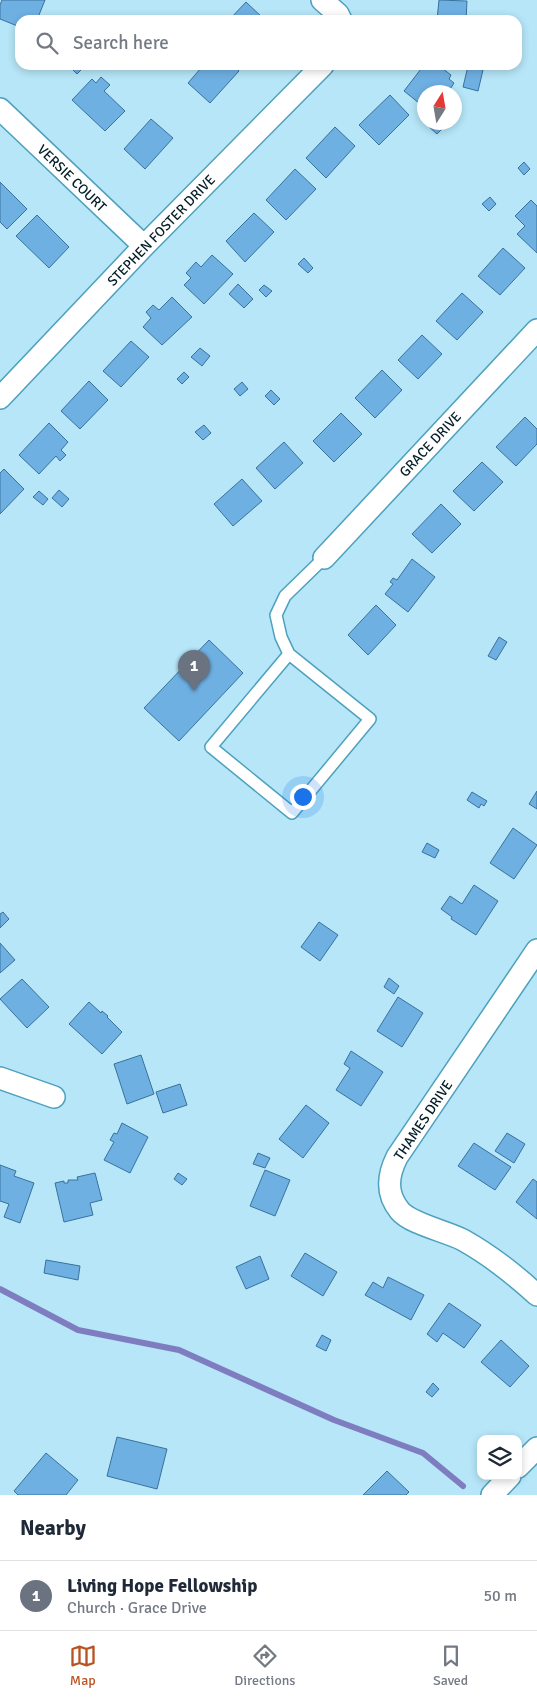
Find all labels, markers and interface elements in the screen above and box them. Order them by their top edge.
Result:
search box [15,15,522,70]
icon: search [33,29,61,57]
text: Search here [73,31,169,55]
north arrow [417,85,462,130]
street label: VERSIE COURT [34,141,110,216]
street label: STEPHEN FOSTER DRIVE [104,171,219,289]
street label: GRACE DRIVE [396,408,465,480]
pin: 1 [178,650,210,691]
your location [290,784,316,810]
street label: THAMES DRIVE [390,1077,456,1163]
map controls [477,1435,522,1480]
button: layers [477,1435,522,1480]
text: Nearby [20,1515,86,1541]
text: Living Hope Fellowship [67,1574,257,1598]
text: 1 [32,1586,40,1606]
text: 50 m [483,1586,517,1606]
text: Church · Grace Drive [67,1598,207,1618]
tab: Map [69,1642,97,1689]
tab: Directions [234,1642,295,1689]
tab: Saved [433,1642,468,1689]

